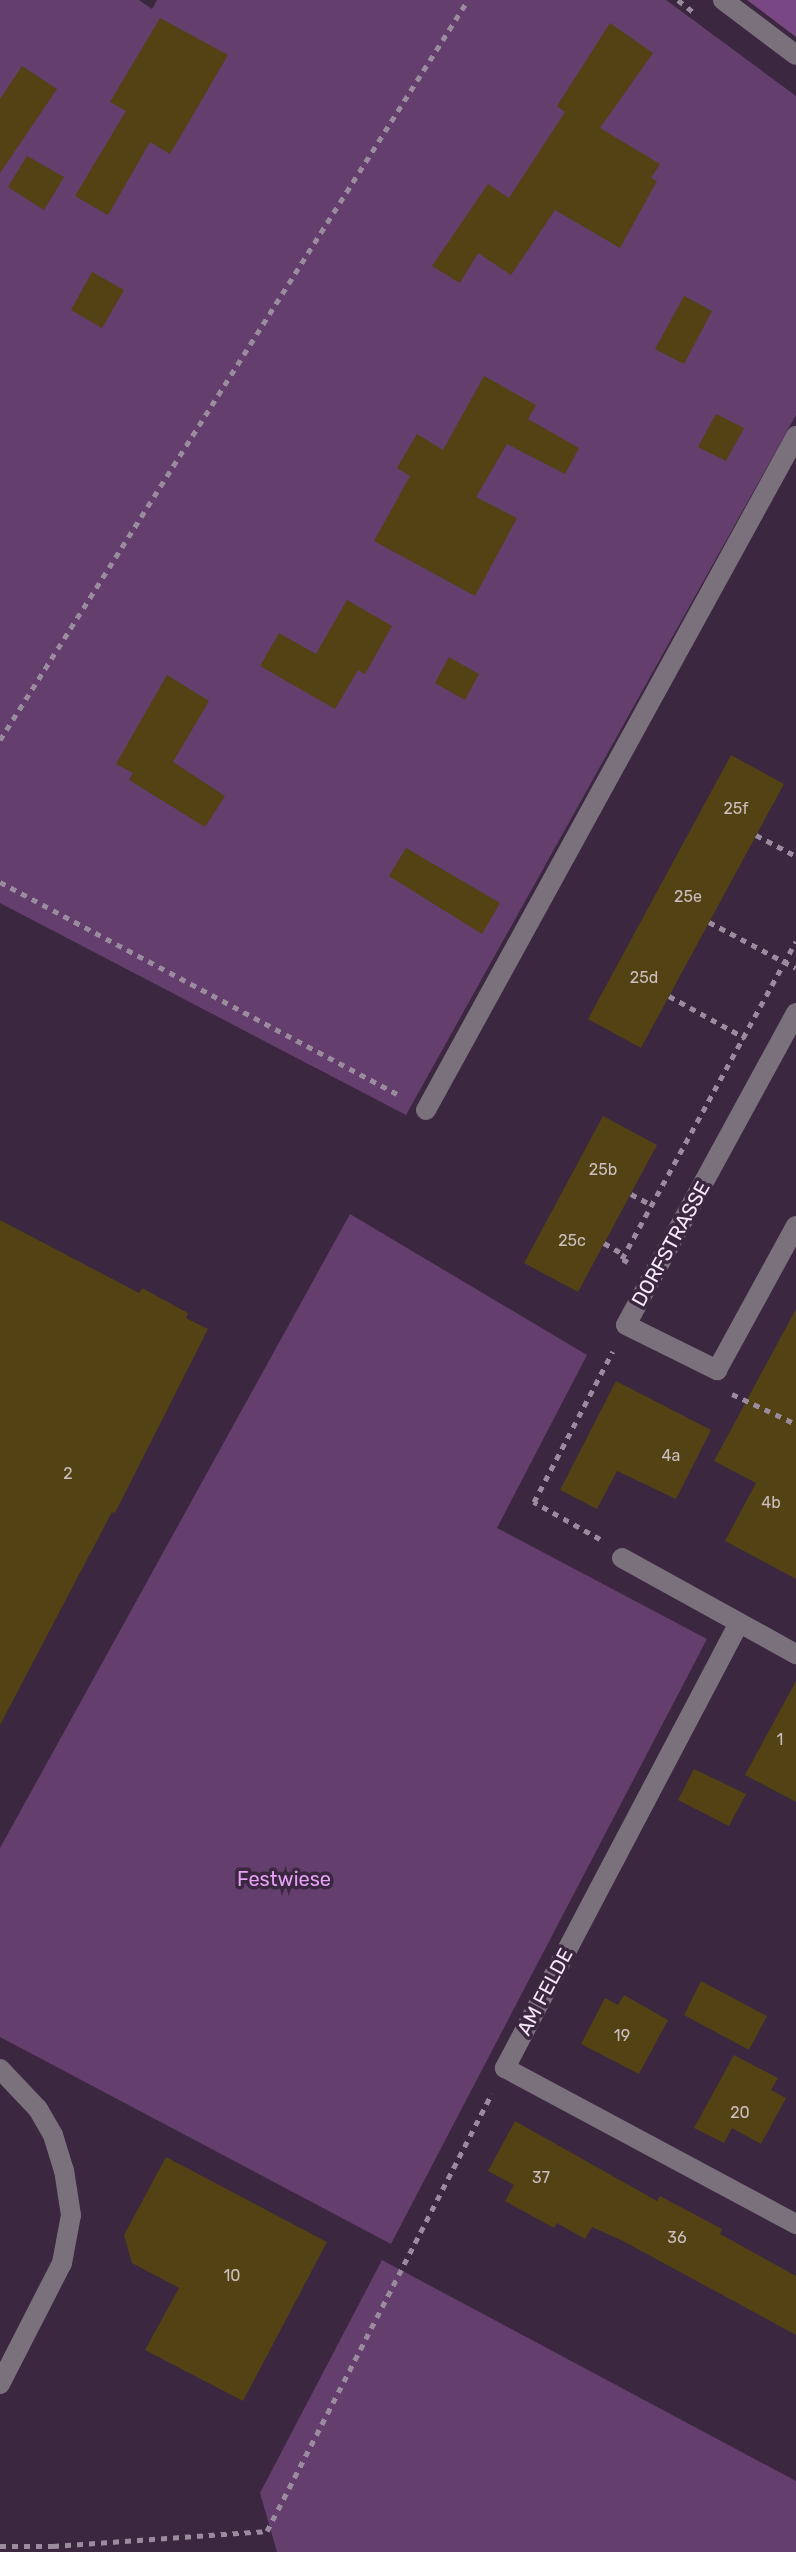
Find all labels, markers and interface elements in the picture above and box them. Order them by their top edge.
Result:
house number: 25f [723,799,749,819]
house number: 25e [674,887,702,907]
house number: 25d [630,968,658,988]
house number: 25b [589,1160,617,1180]
street label: DORFSTRASSE [627,1177,715,1311]
house number: 25c [558,1231,586,1251]
house number: 4a [662,1446,680,1466]
house number: 2 [63,1464,73,1484]
house number: 4b [761,1493,781,1513]
house number: 1 [777,1730,783,1750]
park label: Festwiese [237,1867,331,1891]
street label: AM FELDE [512,1944,578,2040]
house number: 19 [614,2026,630,2046]
house number: 20 [730,2103,750,2123]
house number: 37 [532,2168,550,2188]
house number: 36 [667,2228,687,2248]
house number: 10 [223,2266,241,2286]

